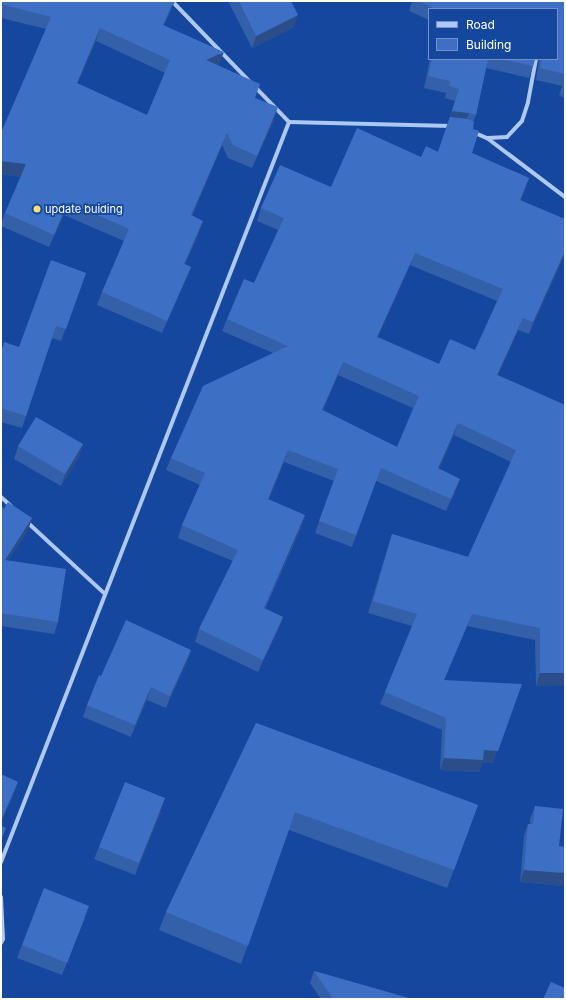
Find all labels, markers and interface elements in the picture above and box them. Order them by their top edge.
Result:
legend [428,8,558,60]
text: Road [466,17,495,32]
text: Building [466,37,511,52]
place label: update buiding [45,202,123,216]
marker: update buiding [32,204,42,214]

